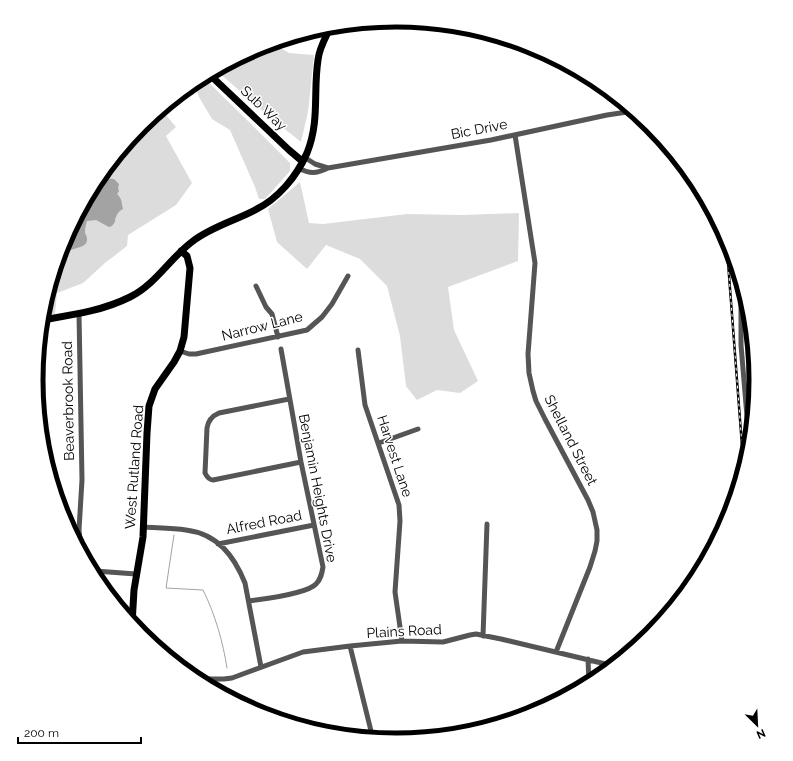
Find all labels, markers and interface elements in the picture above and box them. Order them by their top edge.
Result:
street label: Sub Way [238,82,291,134]
street label: Bic Drive [449,116,509,142]
street label: Narrow Lane [220,308,304,344]
street label: Beaverbrook Road [59,341,77,461]
street label: Shelland Street [541,392,601,488]
street label: West Rutland Road [122,404,146,530]
street label: Benjamin Heights Drive [296,412,340,564]
street label: Harvest Lane [374,413,416,499]
street label: Alfred Road [225,507,303,537]
street label: Plains Road [366,621,442,641]
north arrow [737,705,777,745]
scale bar [18,719,141,745]
text: 200 m [24,726,59,740]
text: N [754,726,767,741]

